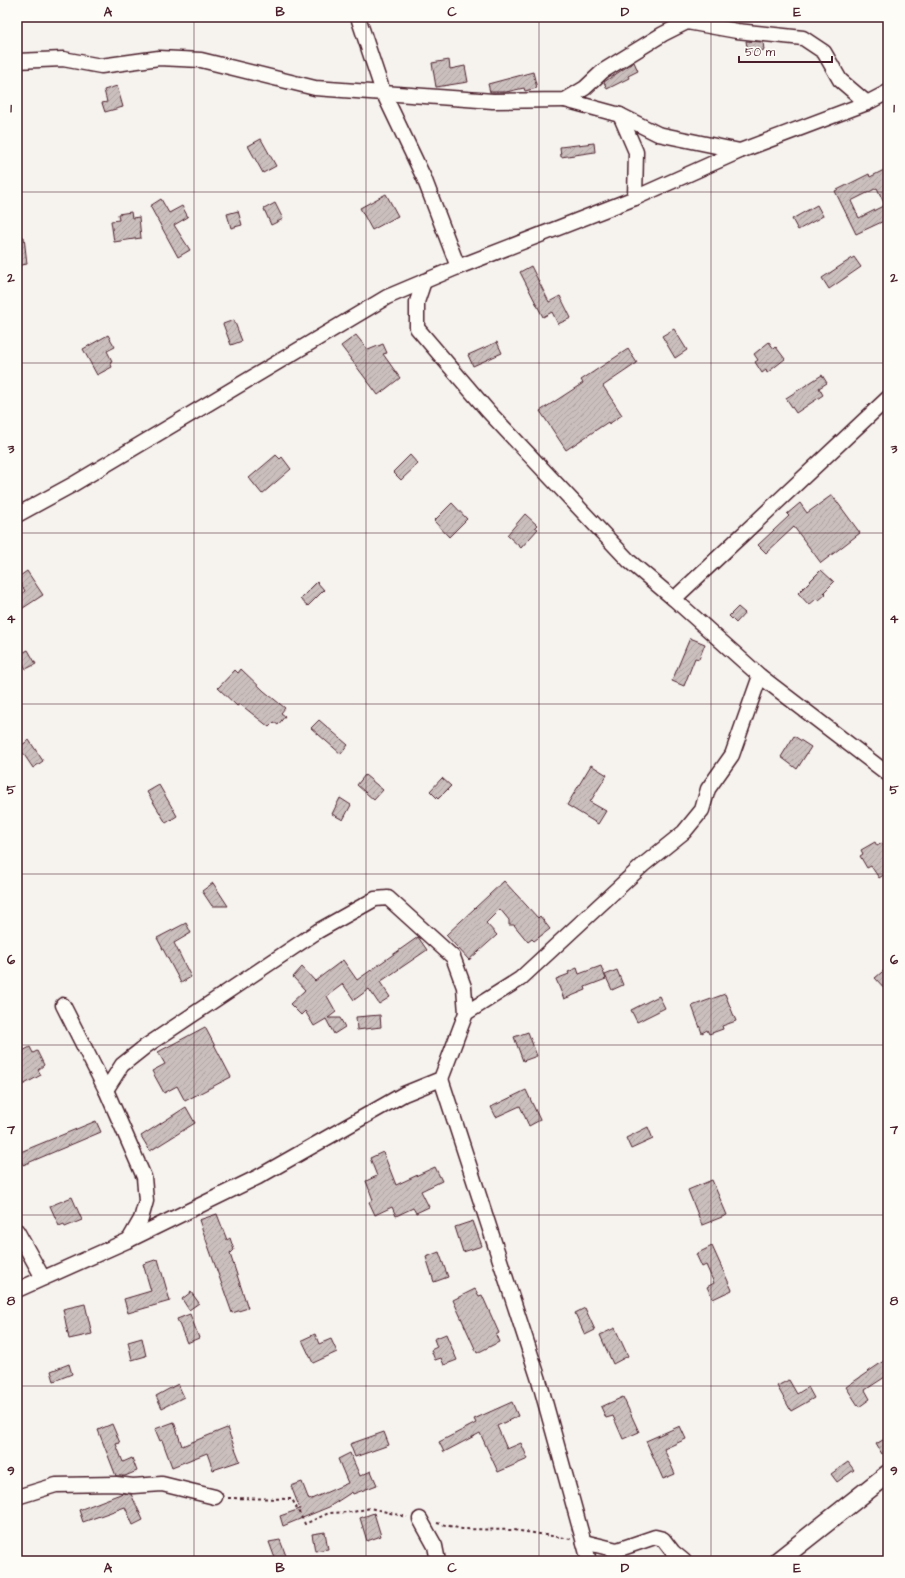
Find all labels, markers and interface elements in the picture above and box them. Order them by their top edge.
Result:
text: A [104,3,113,21]
text: B [275,3,285,21]
text: C [447,3,457,21]
text: D [621,3,630,21]
text: E [793,3,801,21]
scale bar [739,38,832,64]
text: 50 m [745,44,776,61]
text: 1 [10,99,12,117]
text: 1 [893,99,895,117]
text: 2 [6,269,15,287]
text: 2 [889,269,898,287]
text: 3 [7,440,15,458]
text: 3 [890,440,898,458]
text: 4 [7,610,16,628]
text: 4 [890,610,899,628]
text: 5 [6,781,16,799]
text: 5 [889,781,899,799]
text: 6 [7,951,16,969]
text: 6 [890,951,899,969]
text: 7 [6,1121,16,1139]
text: 7 [889,1121,899,1139]
text: 8 [7,1292,16,1310]
text: 8 [890,1292,899,1310]
text: 9 [7,1462,15,1480]
text: 9 [890,1462,898,1480]
text: A [104,1559,113,1577]
text: B [275,1559,285,1577]
text: C [447,1559,457,1577]
text: D [621,1559,630,1577]
text: E [793,1559,801,1577]

